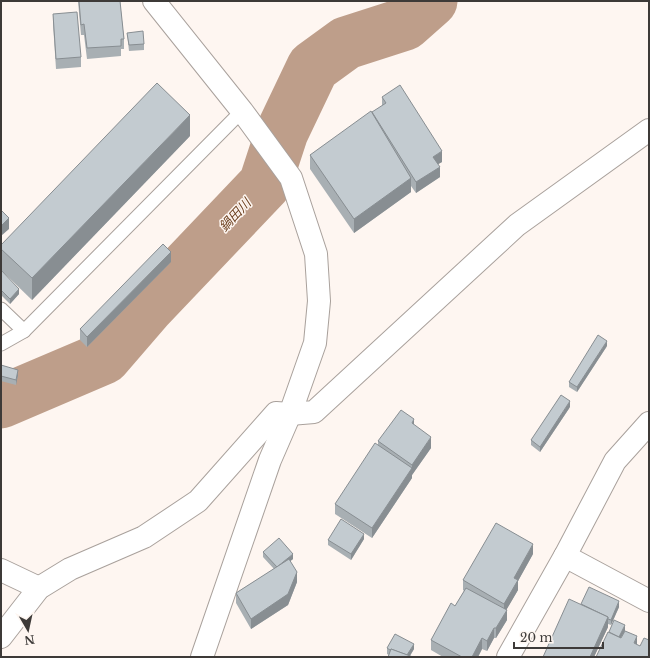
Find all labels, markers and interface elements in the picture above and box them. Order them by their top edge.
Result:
water label: 鍋田川 [215,193,256,235]
north arrow [8,610,48,650]
scale bar [514,624,603,650]
text: 20 m [520,630,552,645]
text: N [23,632,36,648]

